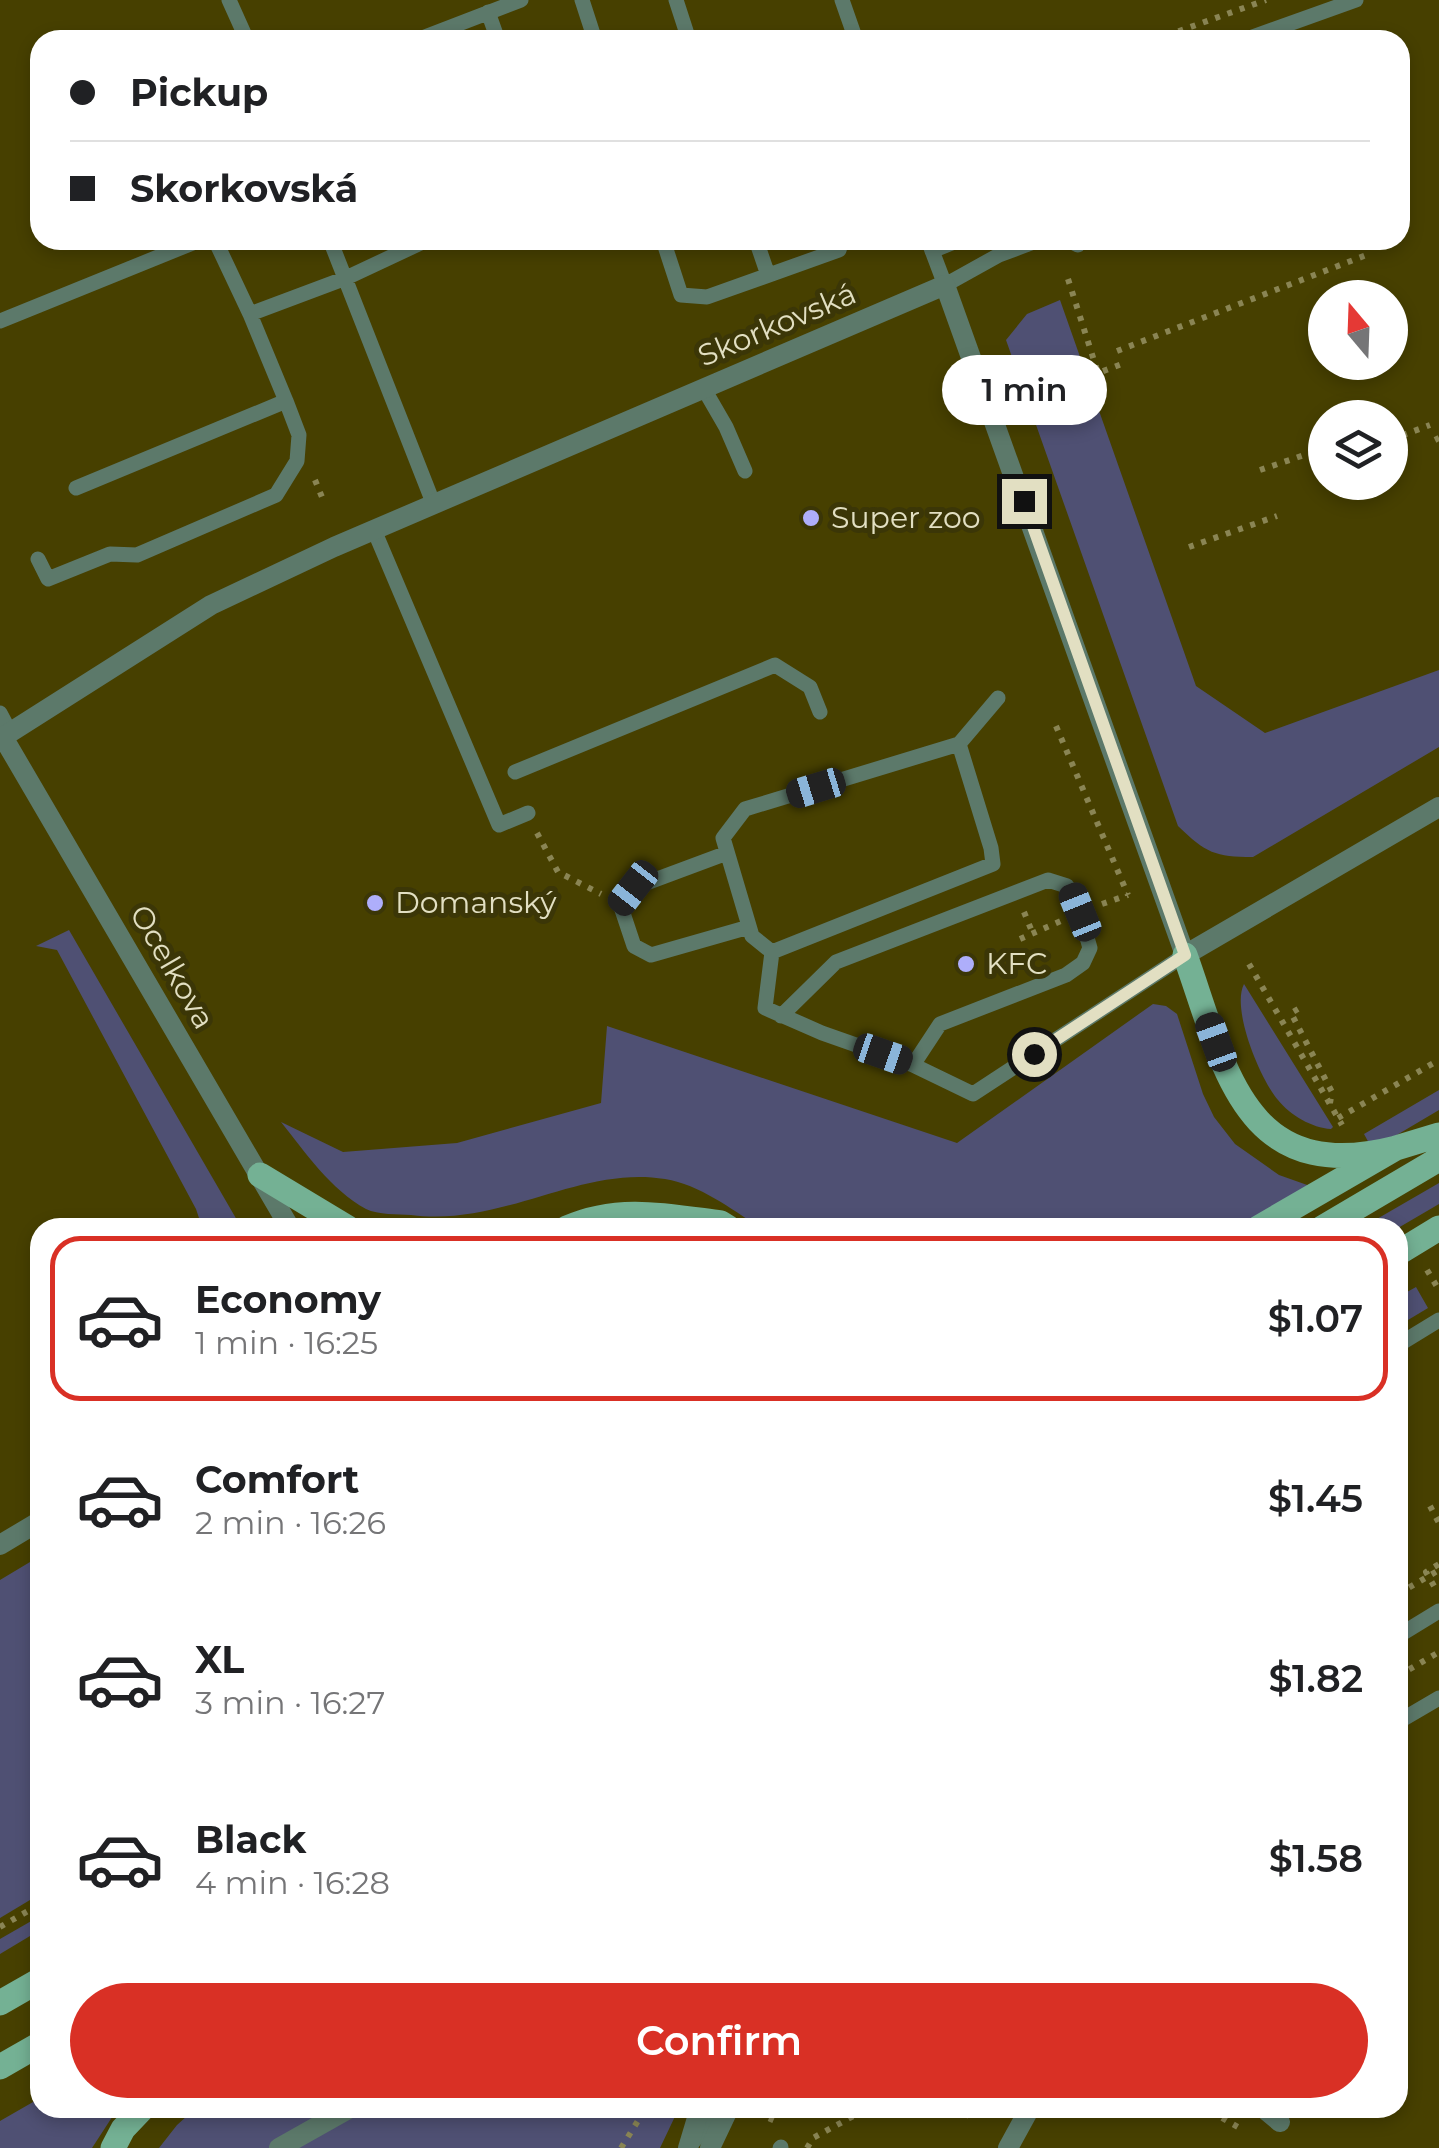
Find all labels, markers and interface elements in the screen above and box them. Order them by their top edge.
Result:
text: Pickup [130,69,268,116]
text: Skorkovská [130,165,358,212]
street label: Skorkovská [692,275,861,374]
north arrow [1308,280,1408,380]
map controls [1308,280,1408,500]
callout: 1 min [942,356,1106,426]
text: 1 min [982,370,1067,409]
button: layers [1308,400,1408,500]
route end [1002,479,1047,524]
place label: Super zoo [831,499,981,536]
marker: Super zoo [800,507,822,529]
car [783,765,849,811]
car [603,855,663,921]
car [1055,879,1105,945]
place label: Domanský [395,884,557,921]
marker: Domanský [364,892,386,914]
street label: Ocelkova [122,898,223,1035]
place label: KFC [986,945,1047,982]
marker: KFC [955,953,977,975]
car [1192,1009,1240,1075]
car [850,1030,916,1078]
route start [1012,1032,1057,1077]
icon: car [75,1274,165,1364]
text: Economy [195,1276,381,1323]
text: $1.07 [1268,1295,1363,1342]
text: 1 min · 16:25 [195,1323,378,1362]
icon: car [75,1454,165,1544]
text: Comfort [195,1456,359,1503]
text: $1.45 [1268,1475,1363,1522]
text: 2 min · 16:26 [195,1503,386,1542]
icon: car [75,1634,165,1724]
text: XL [195,1636,244,1683]
text: $1.82 [1268,1655,1363,1702]
text: 3 min · 16:27 [195,1683,385,1722]
icon: car [75,1814,165,1904]
text: Black [195,1816,306,1863]
text: $1.58 [1269,1835,1363,1882]
text: 4 min · 16:28 [195,1863,390,1902]
button: Confirm [70,1983,1368,2098]

